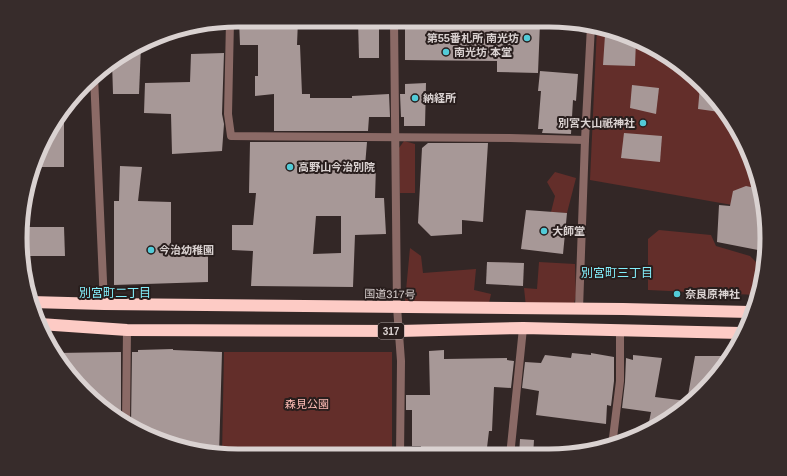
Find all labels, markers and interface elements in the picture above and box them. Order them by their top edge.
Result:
place label: 第55番札所 南光坊 [427,32,519,44]
marker: 第55番札所 南光坊 [522,33,532,43]
place label: 南光坊 本堂 [454,46,512,58]
marker: 南光坊 本堂 [441,47,451,57]
place label: 納経所 [423,92,456,104]
marker: 納経所 [410,93,420,103]
place label: 別宮大山祇神社 [558,117,635,129]
marker: 別宮大山祇神社 [638,118,648,128]
place label: 高野山今治別院 [298,161,375,173]
marker: 高野山今治別院 [285,162,295,172]
place label: 大師堂 [552,225,585,237]
marker: 大師堂 [539,226,549,236]
place label: 今治幼稚園 [159,244,214,256]
marker: 今治幼稚園 [146,245,156,255]
district label: 別宮町三丁目 [581,266,653,280]
district label: 別宮町二丁目 [79,286,151,300]
street label: 国道317号 [364,288,416,300]
place label: 奈良原神社 [685,288,740,300]
marker: 奈良原神社 [672,289,682,299]
road number: 317 [378,323,404,339]
park label: 森見公園 [285,398,329,410]

